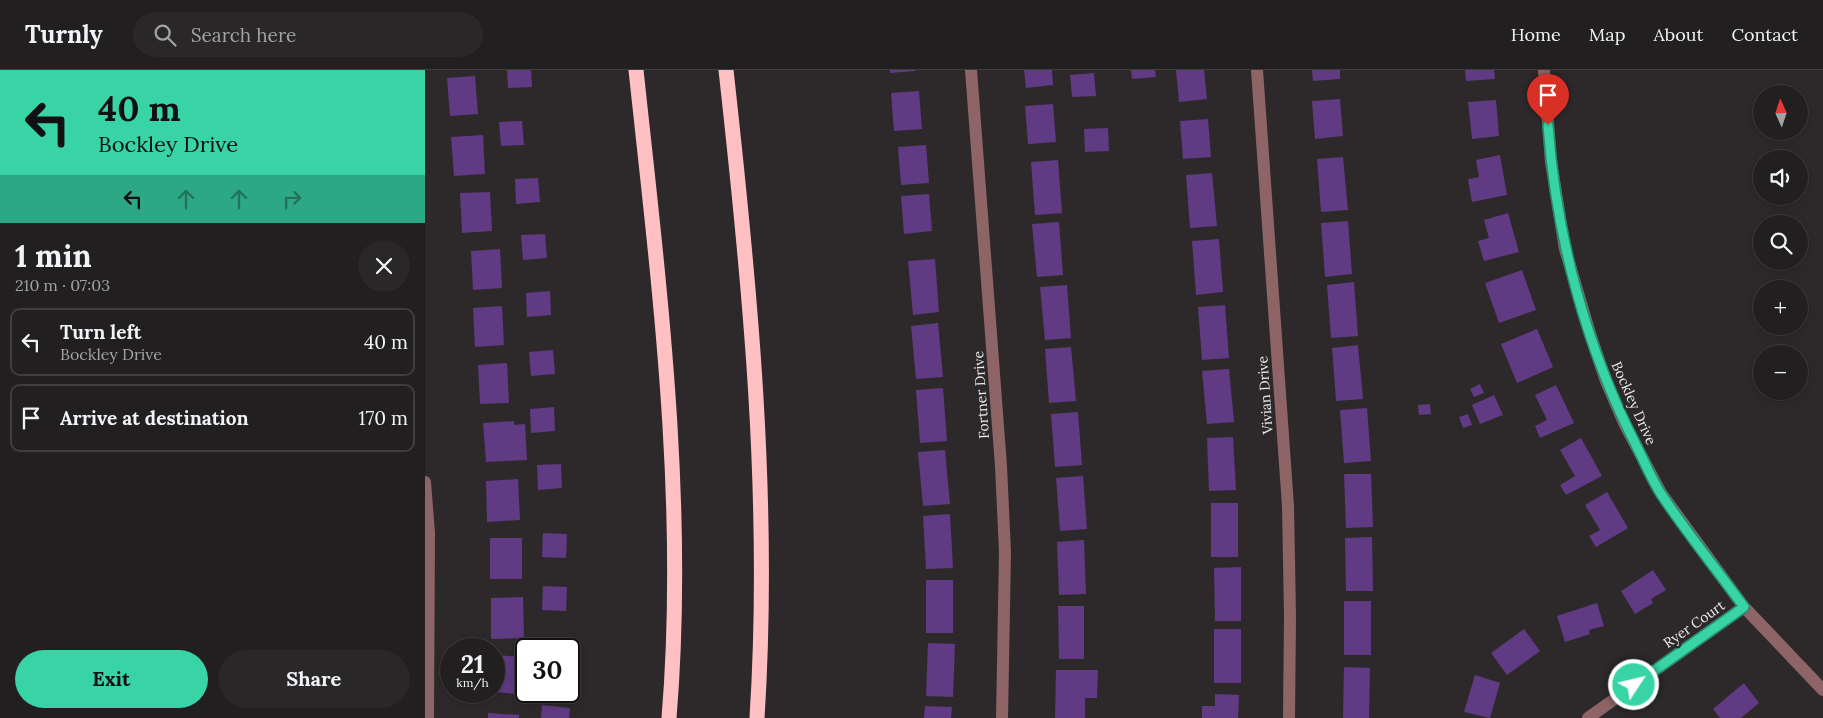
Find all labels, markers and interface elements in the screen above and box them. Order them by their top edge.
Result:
search box [133,12,483,57]
text: Turnly [25,19,103,50]
icon: search [151,21,179,49]
text: Search here [191,23,296,47]
text: Home [1511,23,1561,46]
text: Map [1589,23,1625,46]
text: About [1653,23,1703,46]
text: Contact [1731,23,1798,46]
pin [1527,74,1569,125]
icon: arrive [1534,81,1562,109]
north arrow [1753,85,1807,140]
map controls [1753,85,1808,400]
text: 40 m [98,86,181,131]
icon: left [15,90,80,155]
text: Bockley Drive [98,130,238,158]
button: sound [1753,150,1808,205]
icon: left [119,185,147,213]
icon: ahead [172,185,200,213]
icon: ahead [225,185,253,213]
icon: right [278,185,306,213]
button: search [1753,215,1808,270]
text: 1 min [15,237,92,275]
button: close [358,240,410,292]
text: 210 m · 07:03 [15,275,110,295]
button: + [1753,280,1808,335]
text: Turn left [60,320,141,344]
icon: left [17,328,45,356]
text: 40 m [364,330,408,354]
text: Bockley Drive [60,344,162,364]
button: − [1753,345,1808,400]
street label: Fortner Drive [969,350,993,440]
street label: Vivian Drive [1253,355,1277,436]
street label: Bockley Drive [1608,359,1661,448]
icon: arrive [17,404,45,432]
text: Arrive at destination [60,406,249,430]
text: 170 m [359,406,408,430]
street label: Ryer Court [1660,596,1729,652]
speed limit sign: 30 [515,638,580,703]
text: 21 [461,648,484,680]
button: Exit [15,650,208,708]
button: Share [218,650,410,708]
position arrow [1607,658,1659,710]
text: km/h [456,675,489,690]

